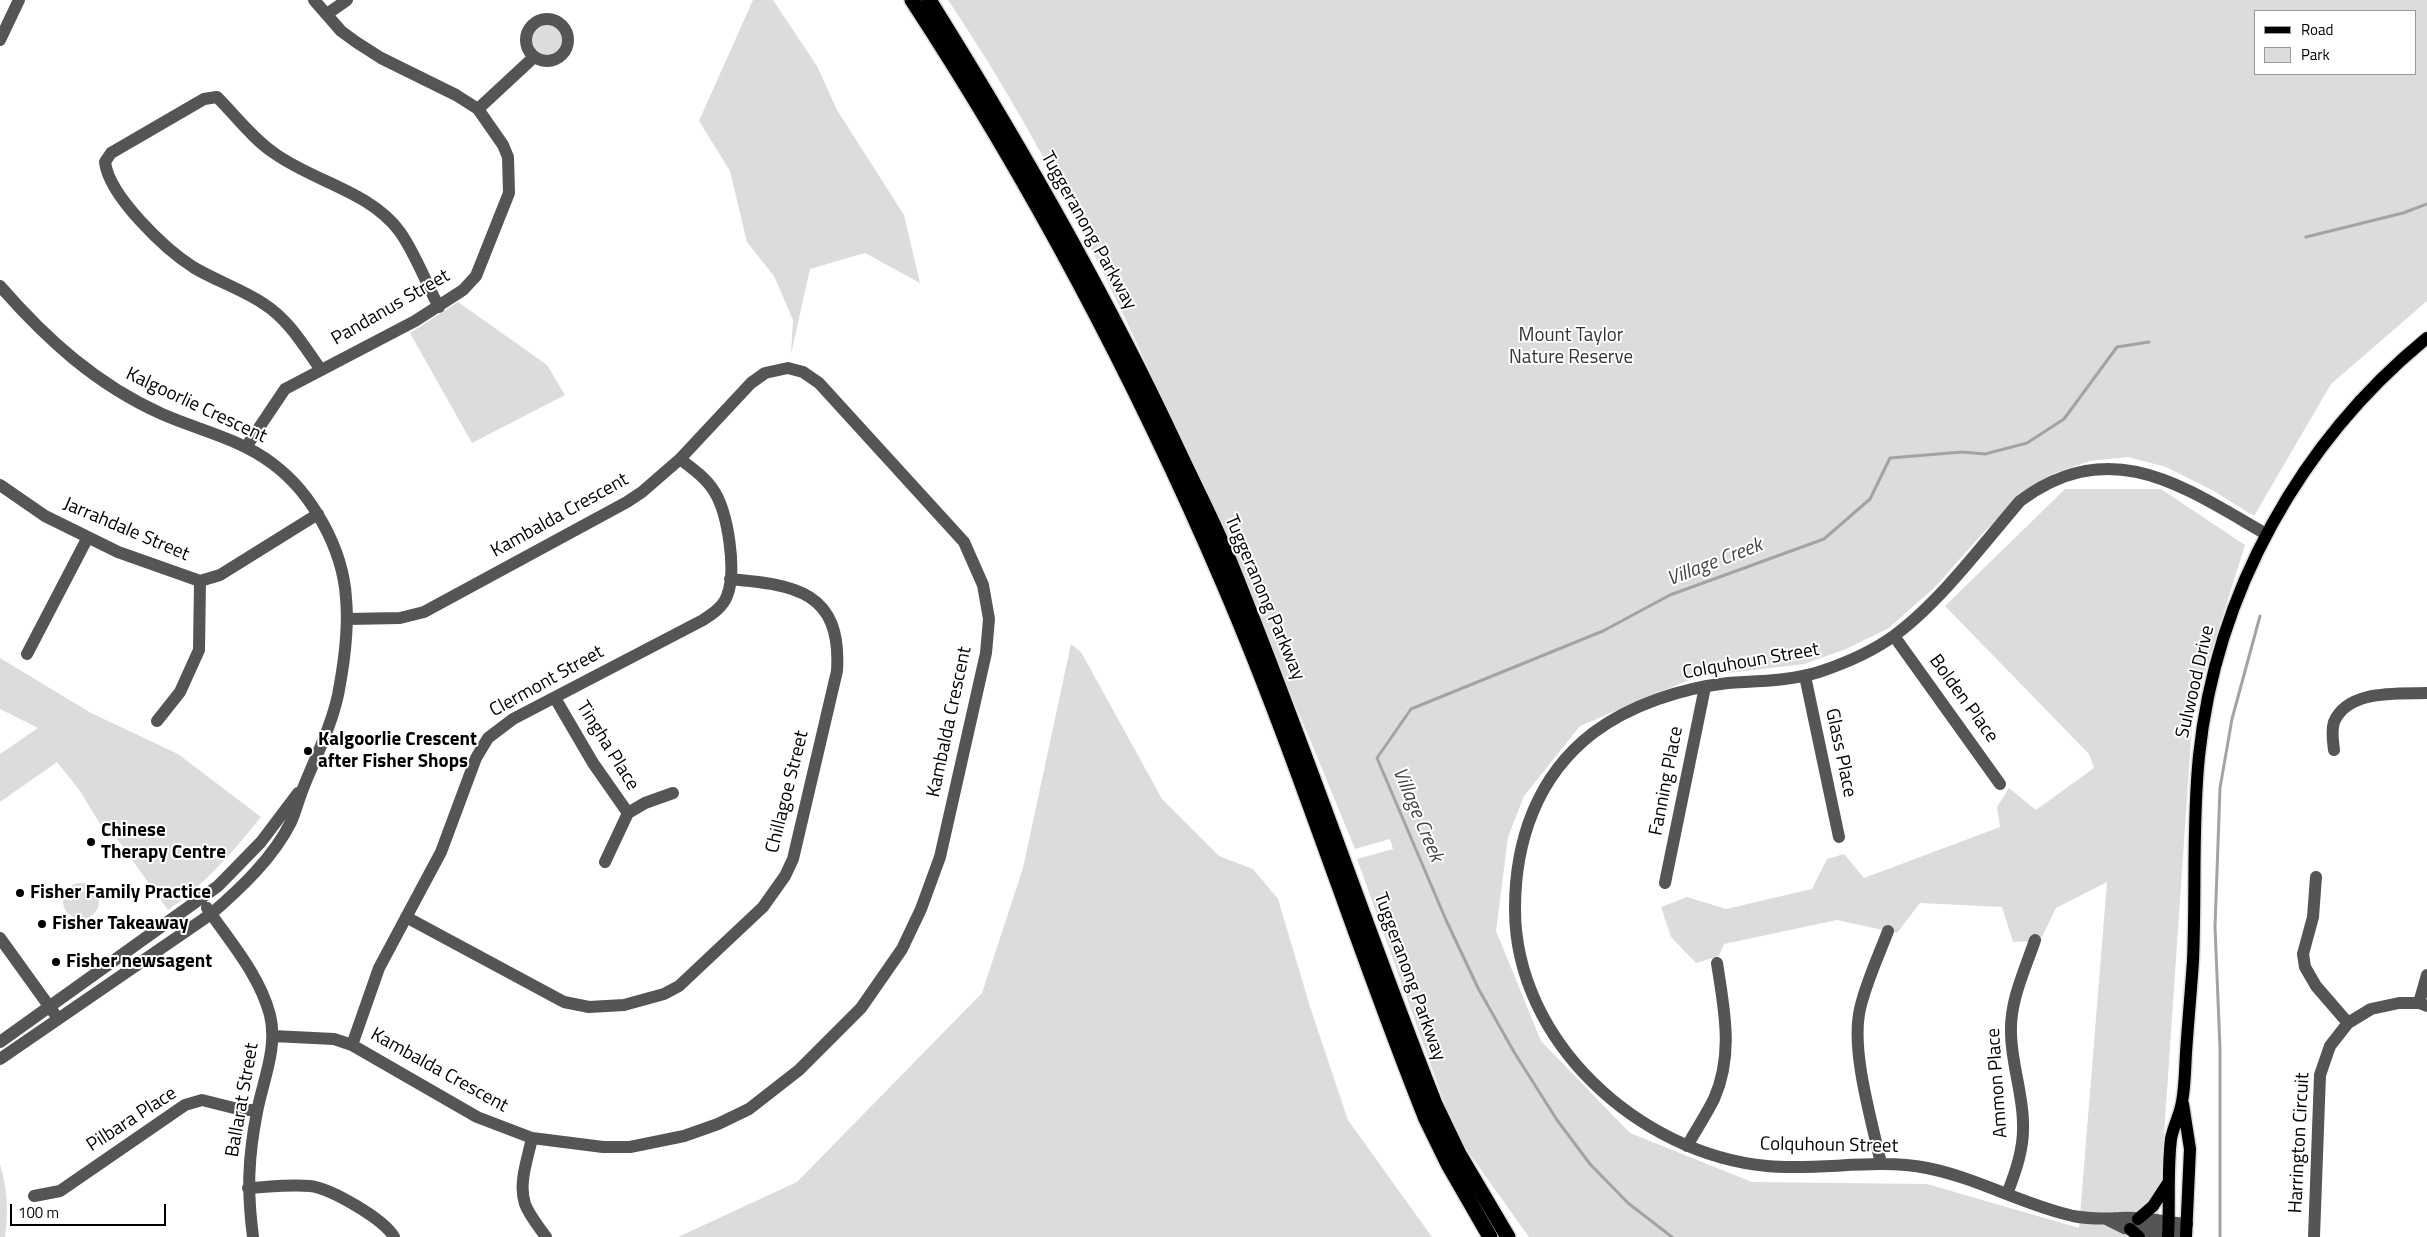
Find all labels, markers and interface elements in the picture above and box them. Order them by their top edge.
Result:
legend [2254,10,2417,75]
text: Road [2301,18,2333,41]
text: Park [2301,43,2330,66]
street label: Tuggeranong Parkway [1035,148,1141,314]
street label: Pandanus Street [328,265,454,351]
park label: Mount Taylor Nature Reserve [1509,325,1633,369]
street label: Kalgoorlie Crescent [122,363,270,449]
street label: Kambalda Crescent [487,469,633,563]
street label: Jarrahdale Street [60,493,192,567]
street label: Tuggeranong Parkway [1219,512,1309,684]
water label: Village Creek [1664,534,1766,592]
street label: Sulwood Drive [2172,623,2220,741]
street label: Colquhoun Street [1681,639,1821,685]
street label: Clermont Street [486,641,608,723]
street label: Kambalda Crescent [923,645,977,799]
street label: Bolden Place [1923,651,2003,747]
street label: Tingha Place [571,697,643,795]
street label: Glass Place [1819,706,1861,800]
street label: Fanning Place [1645,725,1689,837]
street label: Chillagoe Street [762,728,814,856]
place label: Kalgoorlie Crescent after Fisher Shops [318,729,477,773]
marker: Kalgoorlie Crescent after Fisher Shops [302,745,314,757]
water label: Village Creek [1386,764,1448,866]
place label: Chinese Therapy Centre [101,820,226,864]
marker: Chinese Therapy Centre [85,836,97,848]
place label: Fisher Family Practice [30,882,211,904]
marker: Fisher Family Practice [14,887,26,899]
street label: Tuggeranong Parkway [1368,890,1450,1064]
place label: Fisher Takeaway [52,913,188,935]
marker: Fisher Takeaway [36,918,48,930]
place label: Fisher newsagent [66,951,212,973]
marker: Fisher newsagent [50,956,62,968]
street label: Kambalda Crescent [366,1024,512,1118]
street label: Ammon Place [1983,1027,2013,1139]
street label: Ballarat Street [222,1041,264,1159]
street label: Harrington Circuit [2285,1072,2315,1214]
street label: Pilbara Place [83,1083,181,1157]
street label: Colquhoun Street [1760,1133,1898,1159]
scale bar [12,1194,169,1226]
text: 100 m [18,1201,59,1224]

